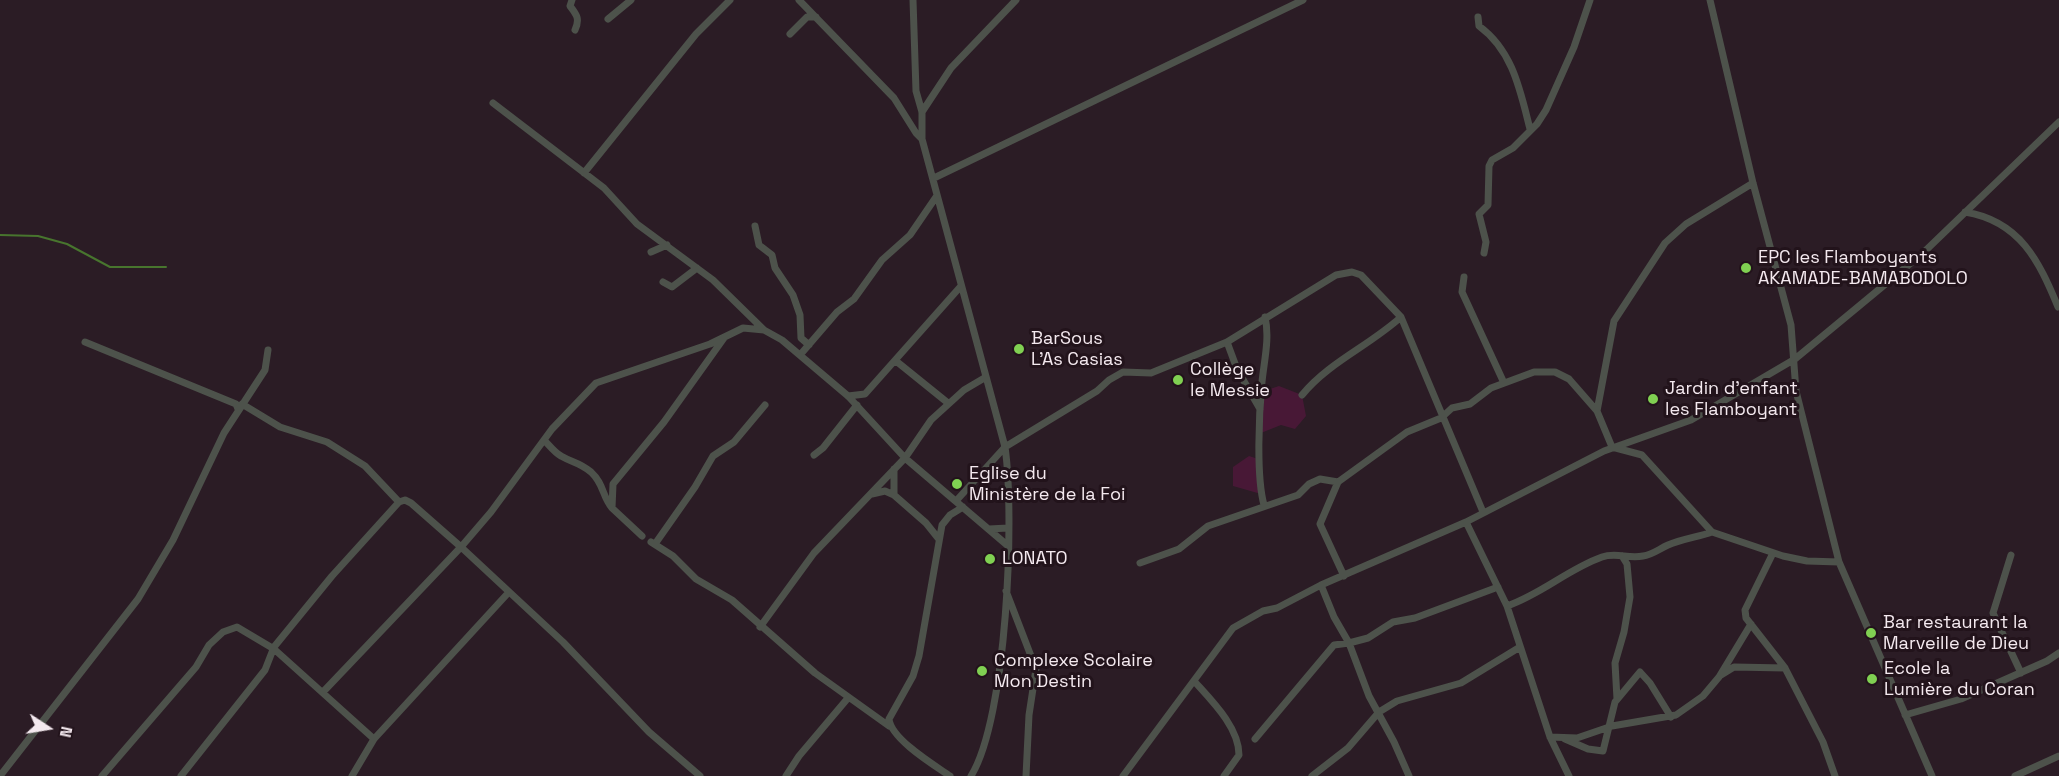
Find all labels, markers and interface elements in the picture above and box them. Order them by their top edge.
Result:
place label: EPC les Flamboyants AKAMADE-BAMABODOLO [1758,247,1968,290]
marker: EPC les Flamboyants AKAMADE-BAMABODOLO [1739,261,1753,275]
place label: BarSous L'As Casias [1031,328,1123,370]
marker: BarSous L'As Casias [1012,342,1026,356]
place label: Collège le Messie [1190,359,1270,401]
marker: Collège le Messie [1171,373,1185,387]
place label: Jardin d'enfant les Flamboyant [1665,378,1798,420]
marker: Jardin d'enfant les Flamboyant [1646,392,1660,406]
place label: Eglise du Ministère de la Foi [969,463,1125,506]
marker: Eglise du Ministère de la Foi [950,477,964,491]
place label: LONATO [1002,548,1068,570]
marker: LONATO [983,552,997,566]
place label: Bar restaurant la Marveille de Dieu [1883,612,2029,654]
marker: Bar restaurant la Marveille de Dieu [1864,626,1878,640]
place label: Complexe Scolaire Mon Destin [994,650,1153,692]
place label: Ecole la Lumière du Coran [1884,658,2035,700]
marker: Complexe Scolaire Mon Destin [975,664,989,678]
marker: Ecole la Lumière du Coran [1865,672,1879,686]
north arrow [18,698,78,758]
text: N [55,724,77,739]

